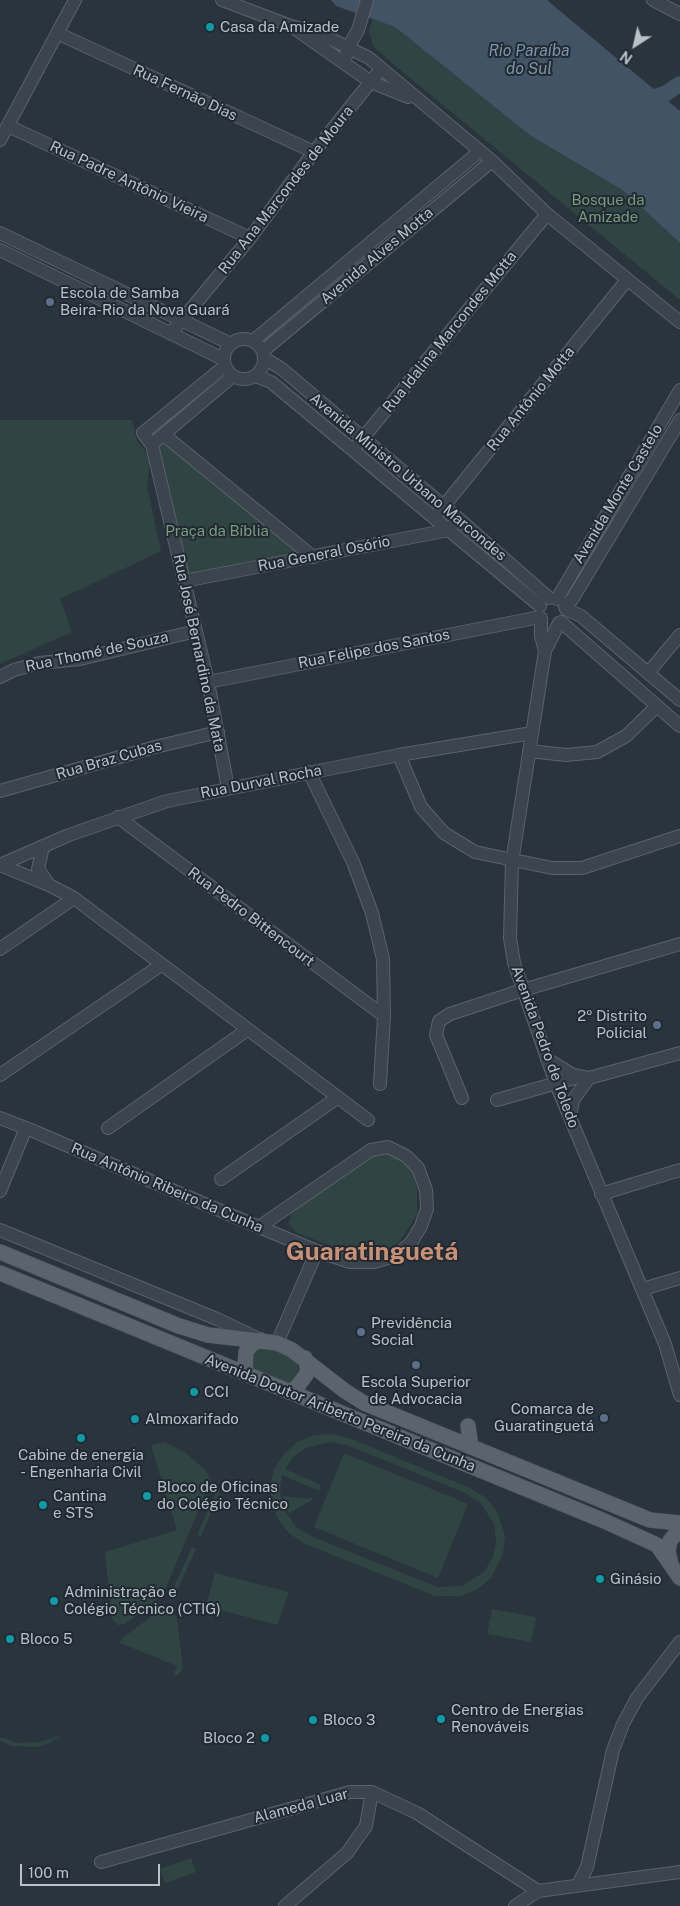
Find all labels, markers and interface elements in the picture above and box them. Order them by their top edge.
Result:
place label: Casa da Amizade [220,18,339,36]
north arrow [610,20,660,70]
marker: Casa da Amizade [204,21,216,33]
water label: Rio Paraíba do Sul [489,41,569,79]
text: N [617,48,635,67]
street label: Rua Fernão Dias [130,61,240,125]
street label: Rua Ana Marcondes de Moura [215,102,357,278]
street label: Rua Padre Antônio Vieira [47,137,211,227]
park label: Bosque da Amizade [571,191,645,226]
street label: Avenida Alves Motta [317,204,437,308]
street label: Rua Idalina Marcondes Motta [379,248,521,416]
place label: Escola de Samba Beira-Rio da Nova Guará [60,284,229,319]
marker: Escola de Samba Beira-Rio da Nova Guará [44,296,56,308]
street label: Rua Antônio Motta [483,343,579,455]
street label: Avenida Ministro Urbano Marcondes [306,389,510,565]
street label: Avenida Monte Castelo [569,421,667,567]
park label: Praça da Bíblia [165,522,269,540]
street label: Rua General Osório [256,532,392,576]
street label: Rua José Bernardino da Mata [169,553,229,753]
street label: Rua Felipe dos Santos [297,625,451,673]
street label: Rua Thomé de Souza [24,628,170,676]
street label: Rua Braz Cubas [54,736,164,784]
street label: Rua Durval Rocha [199,761,323,803]
street label: Rua Pedro Bittencourt [184,863,318,971]
street label: Avenida Pedro de Toledo [507,963,583,1131]
place label: 2º Distrito Policial [577,1007,647,1042]
marker: 2º Distrito Policial [651,1019,663,1031]
street label: Rua Antônio Ribeiro da Cunha [68,1139,266,1237]
district label: Guaratinguetá [286,1237,458,1267]
place label: Previdência Social [371,1314,452,1349]
marker: Previdência Social [355,1326,367,1338]
street label: Avenida Doutor Ariberto Pereira da Cunha [202,1350,478,1476]
marker: Escola Superior de Advocacia [410,1359,422,1371]
place label: Escola Superior de Advocacia [361,1373,471,1408]
place label: CCI [204,1383,229,1401]
marker: CCI [188,1386,200,1398]
place label: Comarca de Guaratinguetá [494,1400,594,1435]
place label: Almoxarifado [145,1410,239,1428]
marker: Comarca de Guaratinguetá [598,1412,610,1424]
marker: Almoxarifado [129,1413,141,1425]
marker: Cabine de energia - Engenharia Civil [75,1432,87,1444]
place label: Cabine de energia - Engenharia Civil [18,1446,144,1481]
place label: Bloco de Oficinas do Colégio Técnico [157,1478,288,1513]
place label: Cantina e STS [53,1487,106,1522]
marker: Bloco de Oficinas do Colégio Técnico [141,1490,153,1502]
marker: Cantina e STS [37,1499,49,1511]
place label: Ginásio [610,1570,661,1588]
marker: Ginásio [594,1573,606,1585]
place label: Administração e Colégio Técnico (CTIG) [64,1583,221,1618]
marker: Administração e Colégio Técnico (CTIG) [48,1595,60,1607]
place label: Bloco 5 [20,1630,73,1648]
marker: Bloco 5 [4,1633,16,1645]
place label: Centro de Energias Renováveis [451,1701,584,1736]
place label: Bloco 3 [323,1711,375,1729]
marker: Centro de Energias Renováveis [435,1713,447,1725]
marker: Bloco 3 [307,1714,319,1726]
place label: Bloco 2 [203,1729,255,1747]
marker: Bloco 2 [259,1732,271,1744]
street label: Alameda Luar [252,1785,350,1827]
scale bar [22,1854,162,1886]
text: 100 m [28,1864,69,1881]

